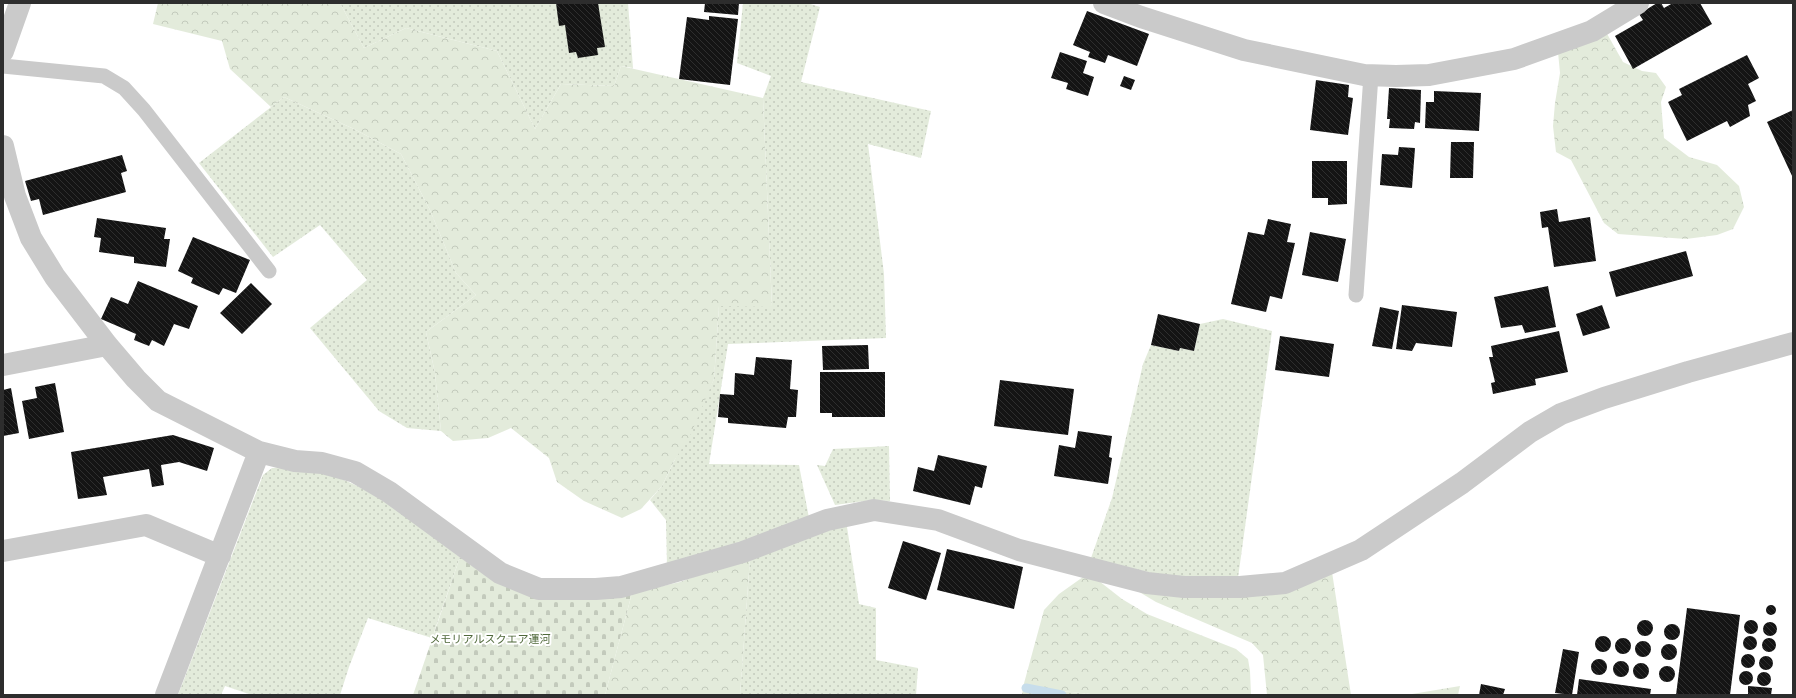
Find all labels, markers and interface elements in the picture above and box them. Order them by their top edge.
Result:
park label: メモリアルスクエア運河 [430,632,550,645]

